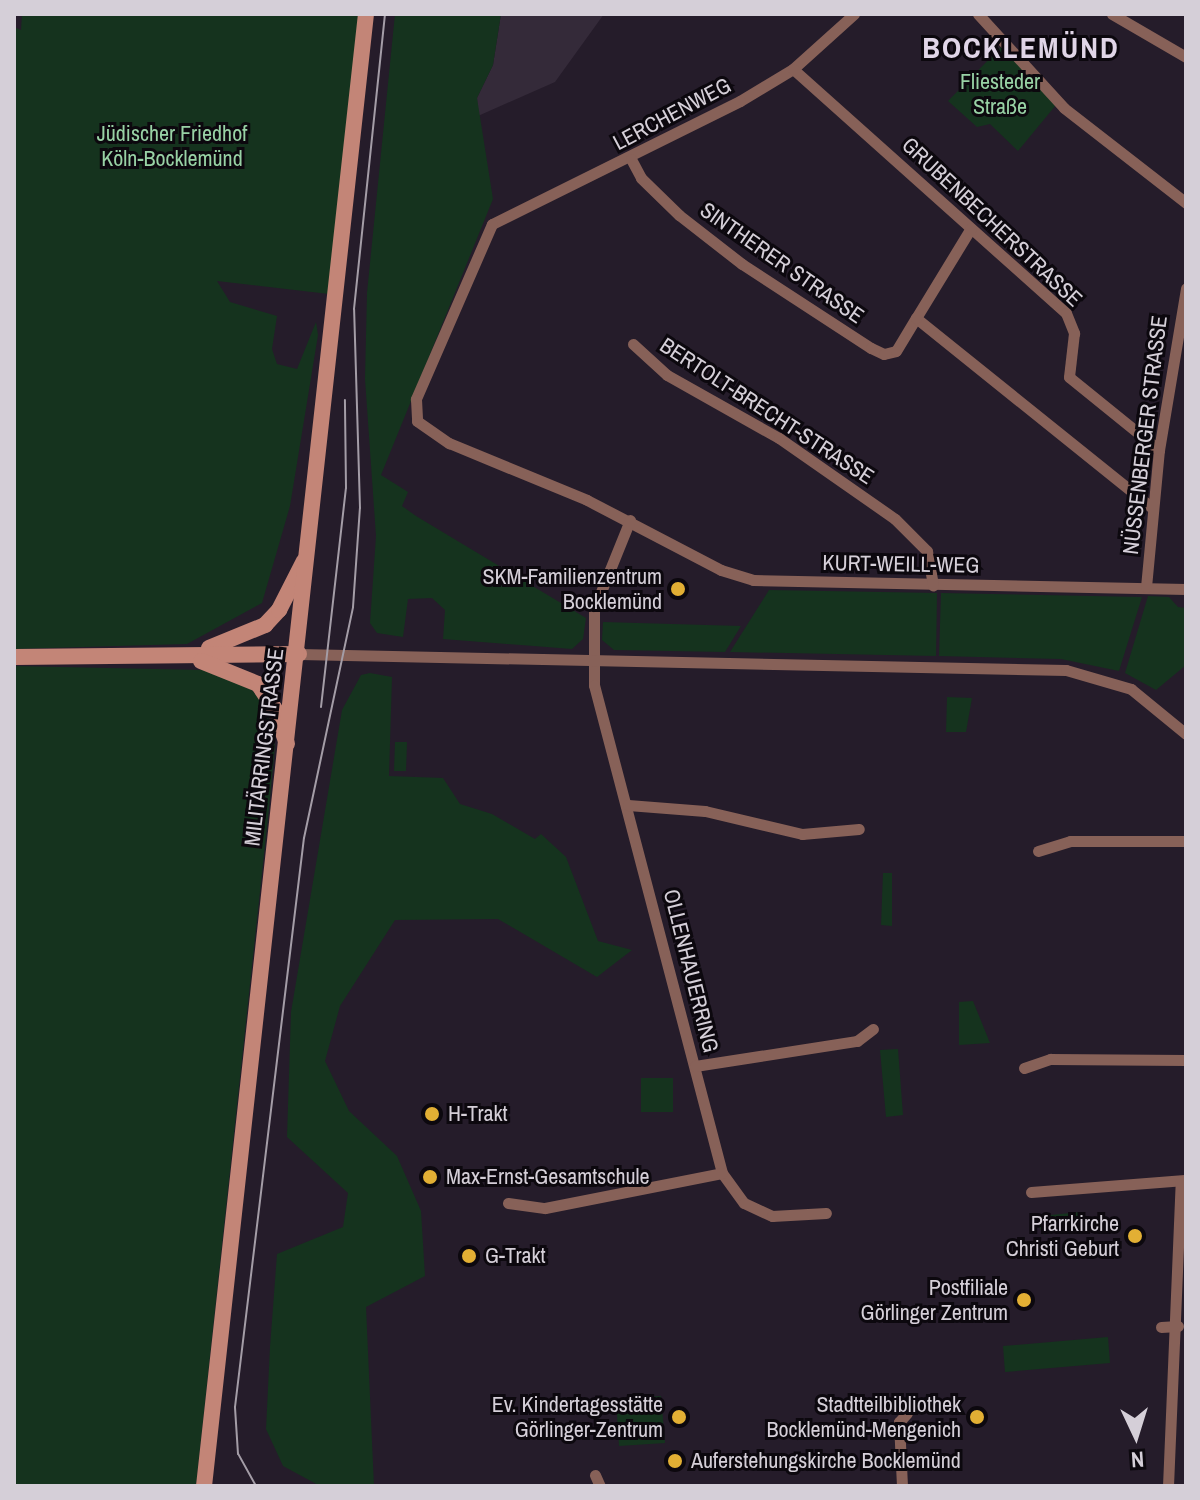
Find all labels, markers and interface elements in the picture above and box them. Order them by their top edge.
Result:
district label: BOCKLEMÜND [922,29,1120,65]
park label: Fliesteder Straße [960,68,1040,120]
street label: LERCHENWEG [609,72,735,156]
park label: Jüdischer Friedhof Köln-Bocklemünd [97,120,247,172]
street label: GRUBENBECHERSTRASSE [896,132,1088,312]
street label: SINTHERER STRASSE [695,197,869,329]
street label: NÜSSENBERGER STRASSE [1117,314,1173,556]
street label: BERTOLT-BRECHT-STRASSE [655,332,879,490]
street label: KURT-WEILL-WEG [822,549,980,579]
place label: SKM-Familienzentrum Bocklemünd [482,563,662,614]
marker: SKM-Familienzentrum Bocklemünd [669,580,687,598]
street label: MILITÄRRINGSTRASSE [239,647,289,847]
street label: OLLENHAUERRING [658,887,724,1055]
place label: H-Trakt [448,1101,507,1127]
marker: H-Trakt [423,1105,441,1123]
place label: Max-Ernst-Gesamtschule [446,1164,649,1190]
marker: Max-Ernst-Gesamtschule [421,1168,439,1186]
place label: Pfarrkirche Christi Geburt [1006,1210,1119,1262]
marker: Pfarrkirche Christi Geburt [1126,1227,1144,1245]
place label: G-Trakt [485,1243,545,1269]
marker: G-Trakt [460,1247,478,1265]
place label: Postfiliale Görlinger Zentrum [861,1274,1008,1326]
marker: Postfiliale Görlinger Zentrum [1015,1291,1033,1309]
place label: Ev. Kindertagesstätte Görlinger-Zentrum [492,1391,663,1442]
place label: Stadtteilbibliothek Bocklemünd-Mengenich [766,1391,961,1442]
north arrow [1096,1396,1176,1476]
marker: Ev. Kindertagesstätte Görlinger-Zentrum [670,1408,688,1426]
marker: Stadtteilbibliothek Bocklemünd-Mengenich [968,1408,986,1426]
text: N [1130,1445,1145,1475]
place label: Auferstehungskirche Bocklemünd [691,1448,961,1474]
marker: Auferstehungskirche Bocklemünd [666,1452,684,1470]

